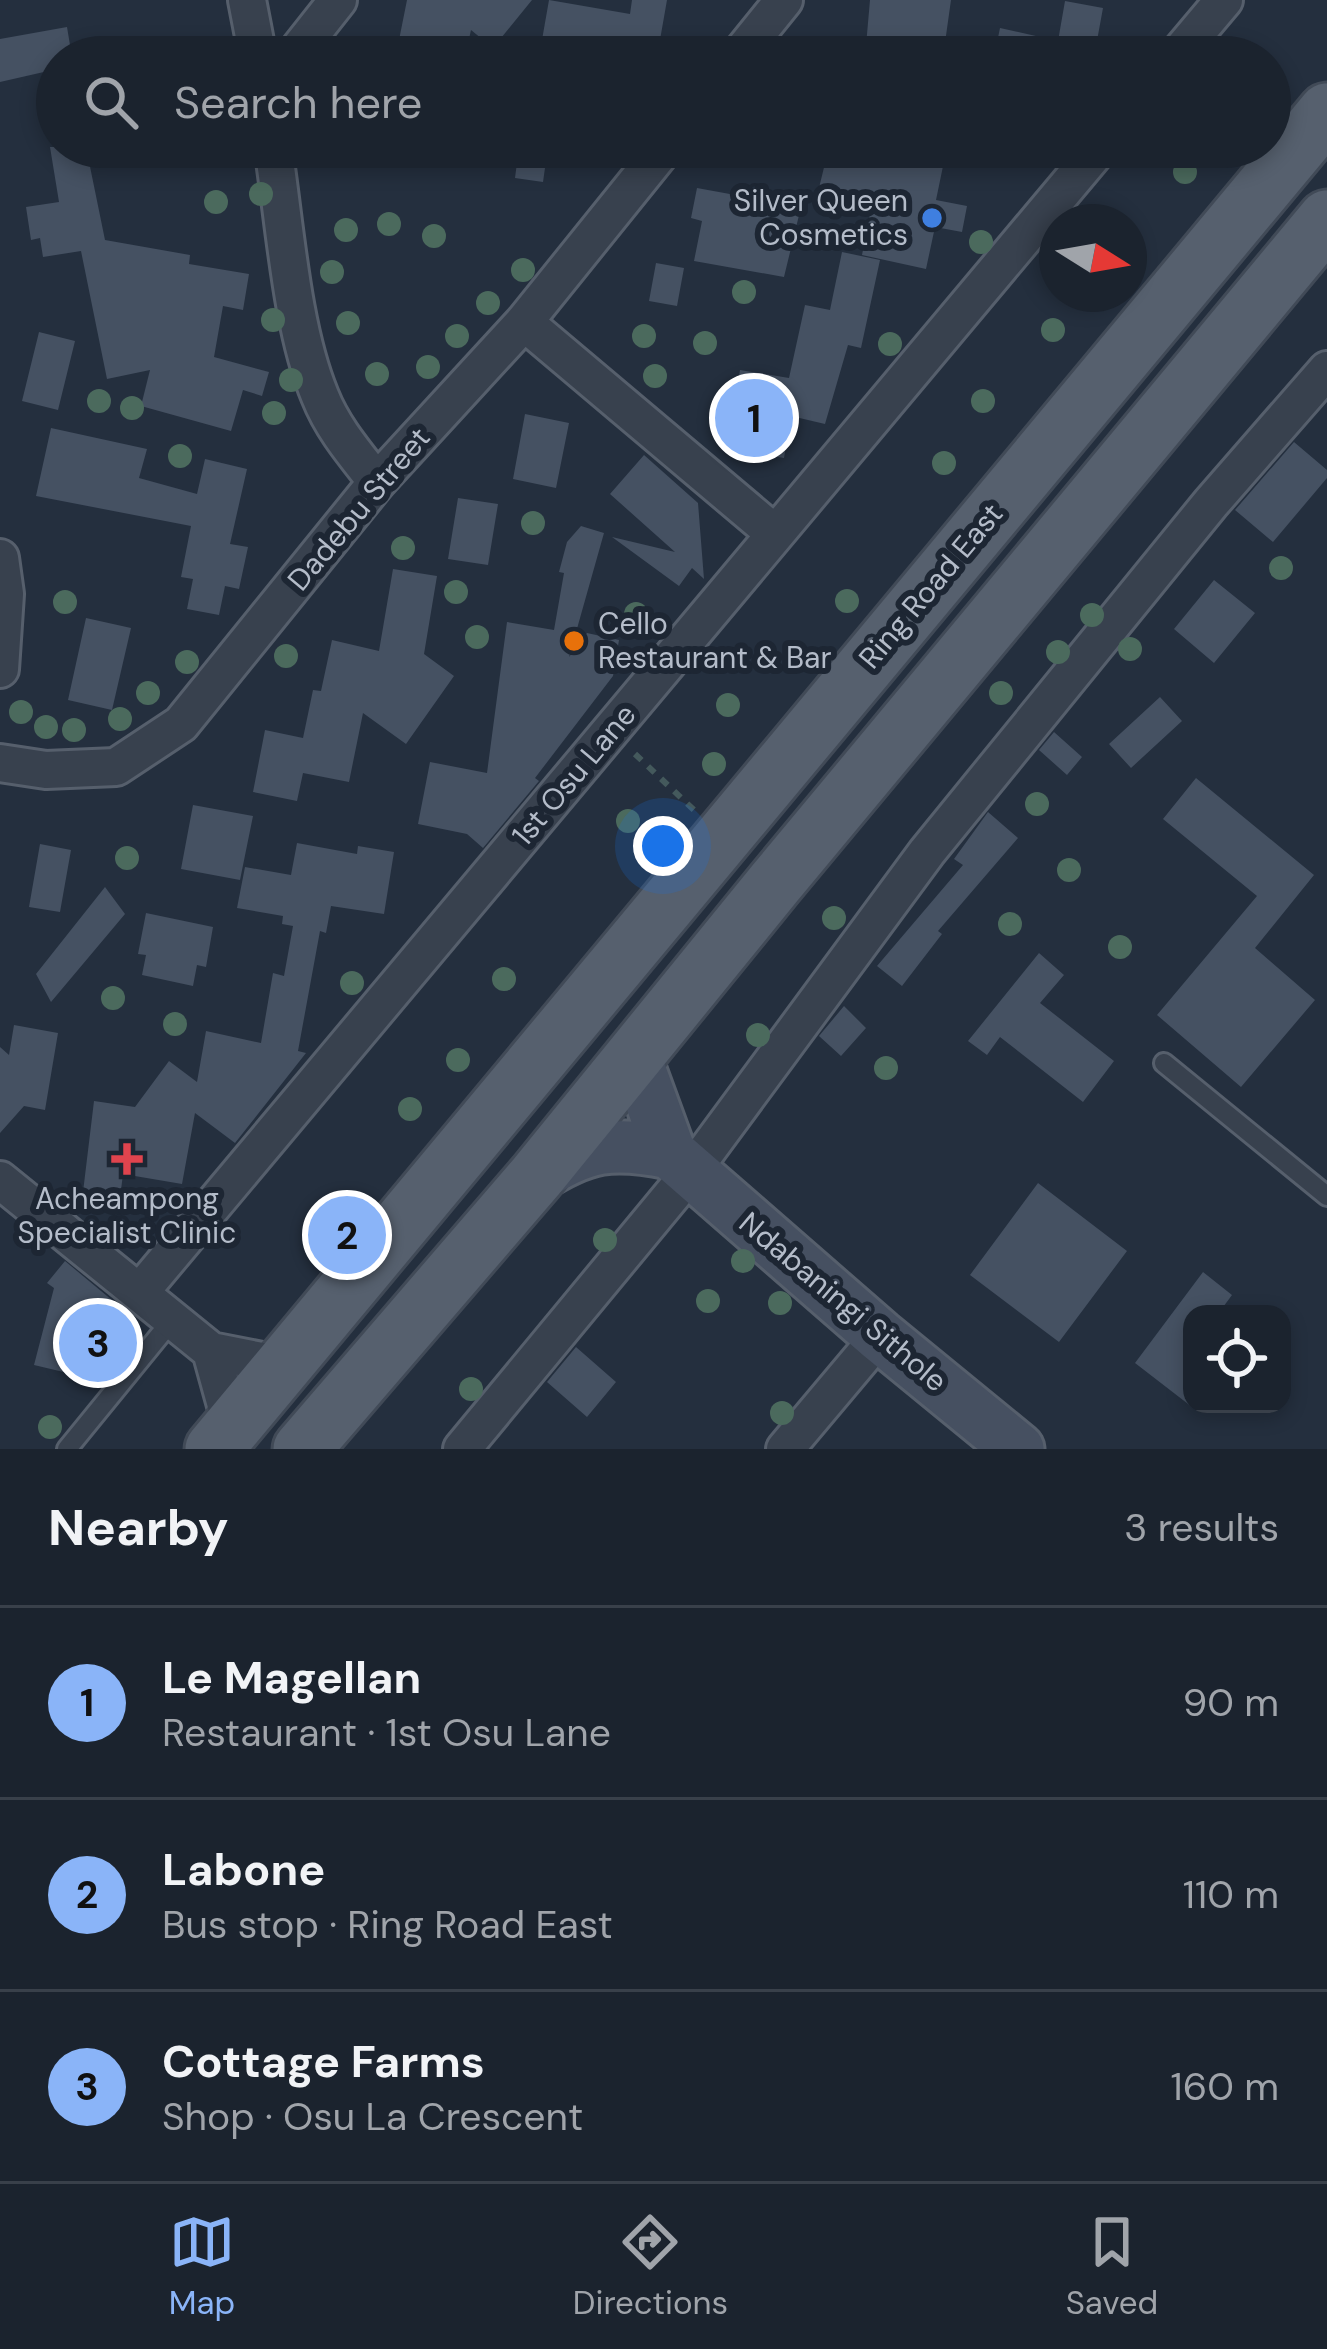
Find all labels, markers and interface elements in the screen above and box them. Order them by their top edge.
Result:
search box [36,36,1291,168]
icon: search [78,69,144,135]
text: Search here [174,73,422,132]
place label: Silver Queen Cosmetics [734,181,908,254]
north arrow [1039,204,1147,312]
marker: Silver Queen Cosmetics [919,205,945,231]
pin: 1 [715,373,793,463]
street label: Dadebu Street [279,419,438,598]
street label: Ring Road East [850,495,1011,676]
place label: Cello Restaurant & Bar [598,604,832,677]
marker: Cello Restaurant & Bar [561,628,587,654]
street label: 1st Osu Lane [503,696,644,854]
your location [633,816,693,876]
marker: Acheampong Specialist Clinic [111,1143,143,1175]
place label: Acheampong Specialist Clinic [18,1179,236,1252]
pin: 2 [308,1190,386,1280]
street label: Ndabaningi Sithole [731,1203,955,1400]
pin: 3 [59,1298,137,1388]
map controls [1183,1305,1291,1413]
button: locate [1183,1305,1291,1413]
text: Nearby [48,1494,229,1561]
text: 3 results [1124,1502,1279,1553]
text: Le Magellan [162,1648,421,1707]
text: 1 [80,1677,94,1728]
text: 90 m [1183,1677,1279,1728]
text: Restaurant · 1st Osu Lane [162,1707,611,1758]
text: Labone [162,1840,325,1899]
text: 2 [76,1869,98,1920]
text: 110 m [1183,1869,1279,1920]
text: Bus stop · Ring Road East [162,1899,613,1950]
text: Cottage Farms [162,2032,485,2091]
text: 3 [75,2061,99,2112]
text: 160 m [1171,2061,1279,2112]
text: Shop · Osu La Crescent [162,2091,583,2142]
tab: Map [169,2209,235,2324]
tab: Directions [573,2209,728,2324]
tab: Saved [1066,2209,1158,2324]

